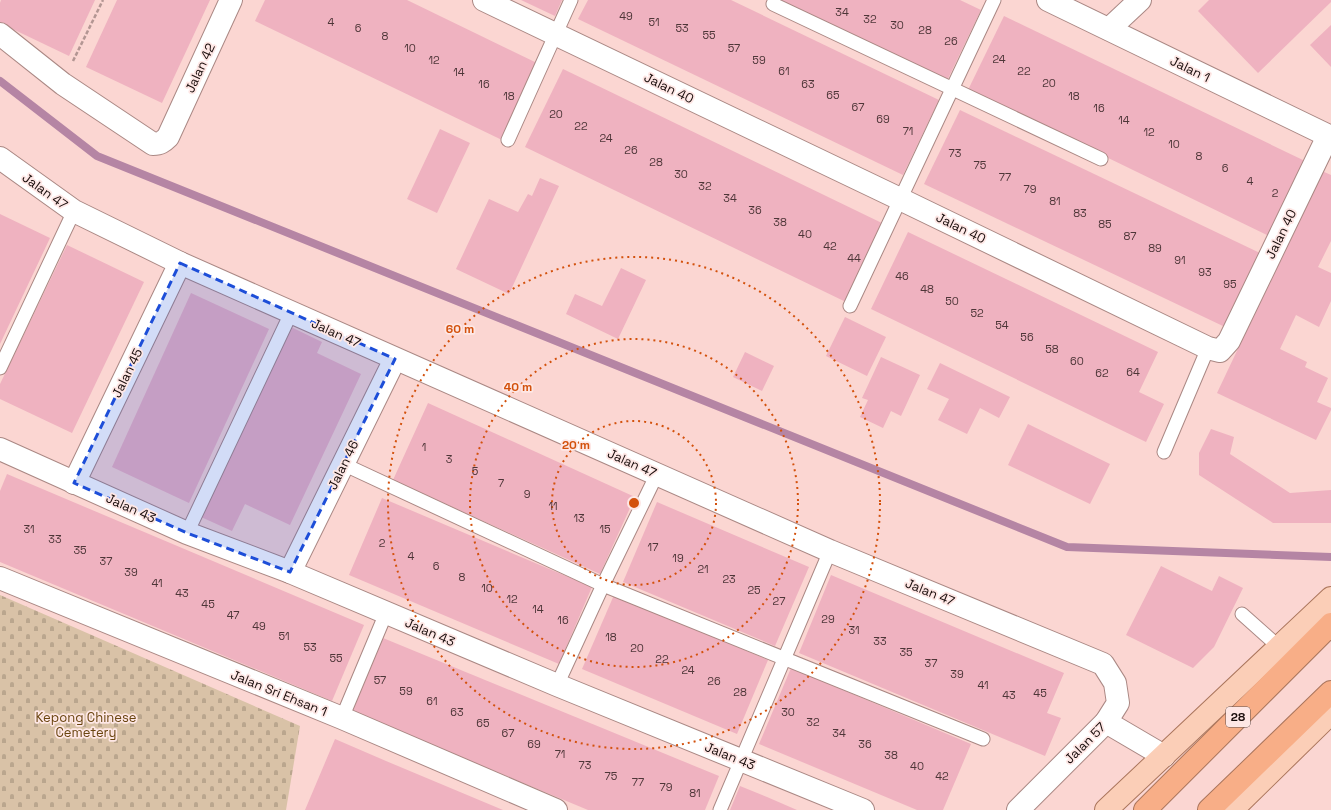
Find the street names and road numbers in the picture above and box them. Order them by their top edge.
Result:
street label: Jalan 42 [181,40,219,96]
street label: Jalan 1 [1167,52,1213,86]
street label: Jalan 40 [641,69,697,107]
street label: Jalan 47 [19,169,71,213]
street label: Jalan 40 [1262,206,1300,262]
street label: Jalan 40 [933,209,989,247]
street label: Jalan 47 [309,315,363,351]
street label: Jalan 45 [108,345,146,400]
street label: Jalan 46 [324,437,362,493]
street label: Jalan 47 [605,445,659,481]
street label: Jalan 43 [103,489,159,527]
street label: Jalan 47 [903,574,957,610]
street label: Jalan 43 [402,614,458,650]
street label: Jalan Sri Ehsan 1 [228,666,330,720]
road number: 28 [1226,707,1250,727]
street label: Jalan 57 [1061,719,1109,767]
street label: Jalan 43 [702,738,758,774]

